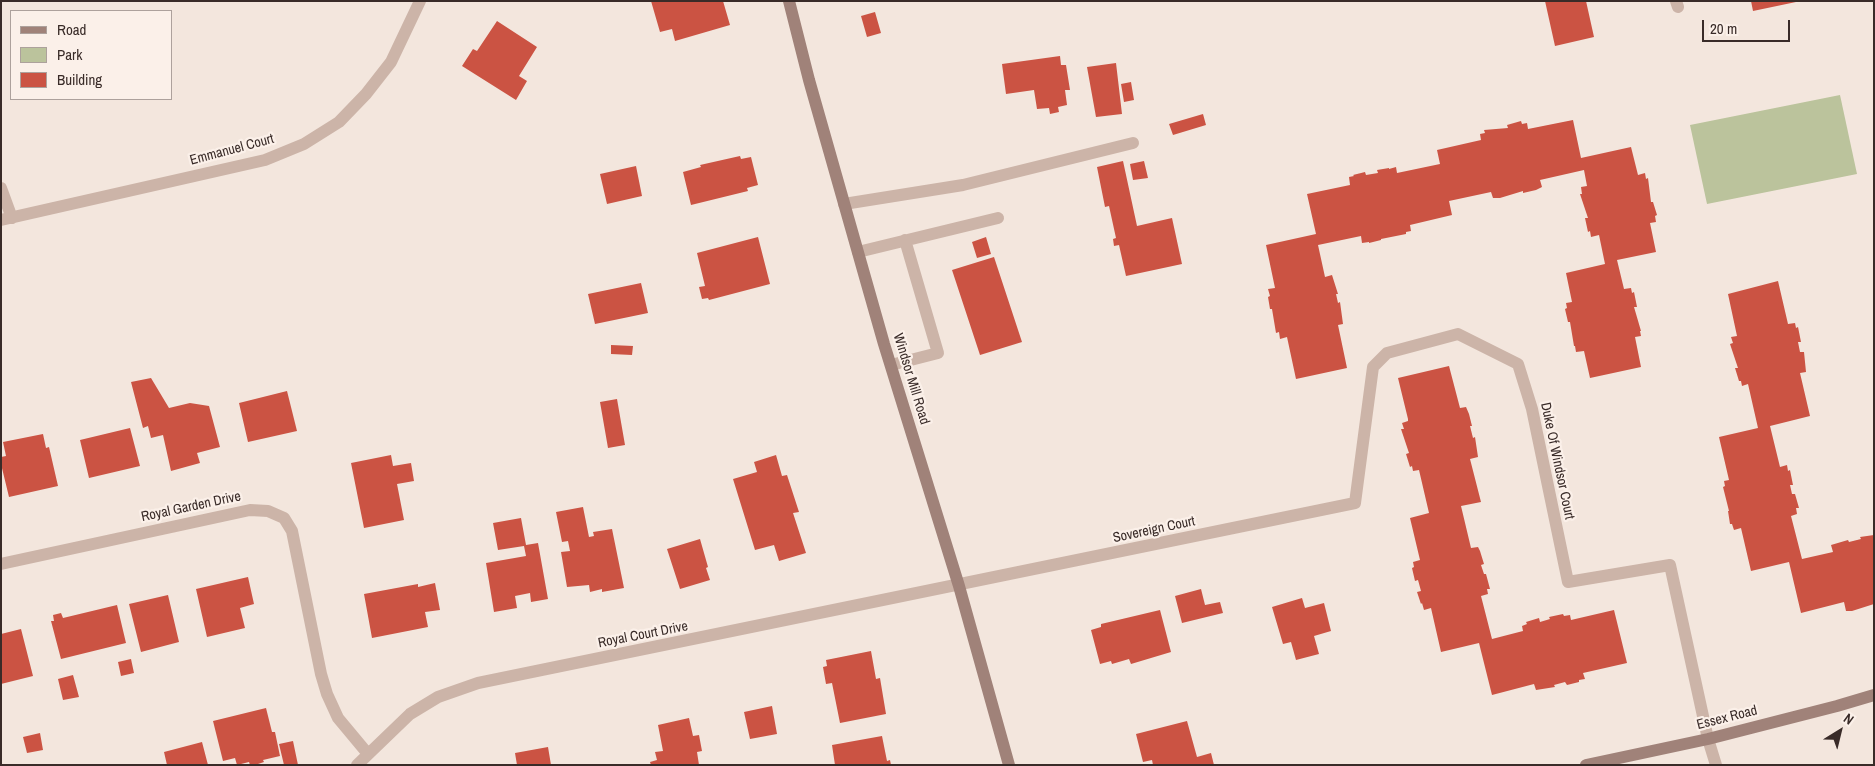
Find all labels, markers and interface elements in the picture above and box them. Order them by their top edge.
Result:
legend [10,10,172,100]
scale bar [1705,10,1792,42]
text: 20 m [1710,18,1737,39]
text: Road [57,19,86,40]
text: Park [57,44,82,65]
text: Building [57,69,102,90]
street label: Emmanuel Court [188,131,276,169]
street label: Windsor Mill Road [889,331,933,427]
street label: Duke Of Windsor Court [1536,401,1578,521]
street label: Royal Garden Drive [140,488,242,526]
street label: Sovereign Court [1111,513,1197,547]
street label: Royal Court Drive [597,618,689,652]
street label: Essex Road [1695,702,1759,734]
north arrow [1815,706,1865,756]
text: N [1840,709,1857,729]

